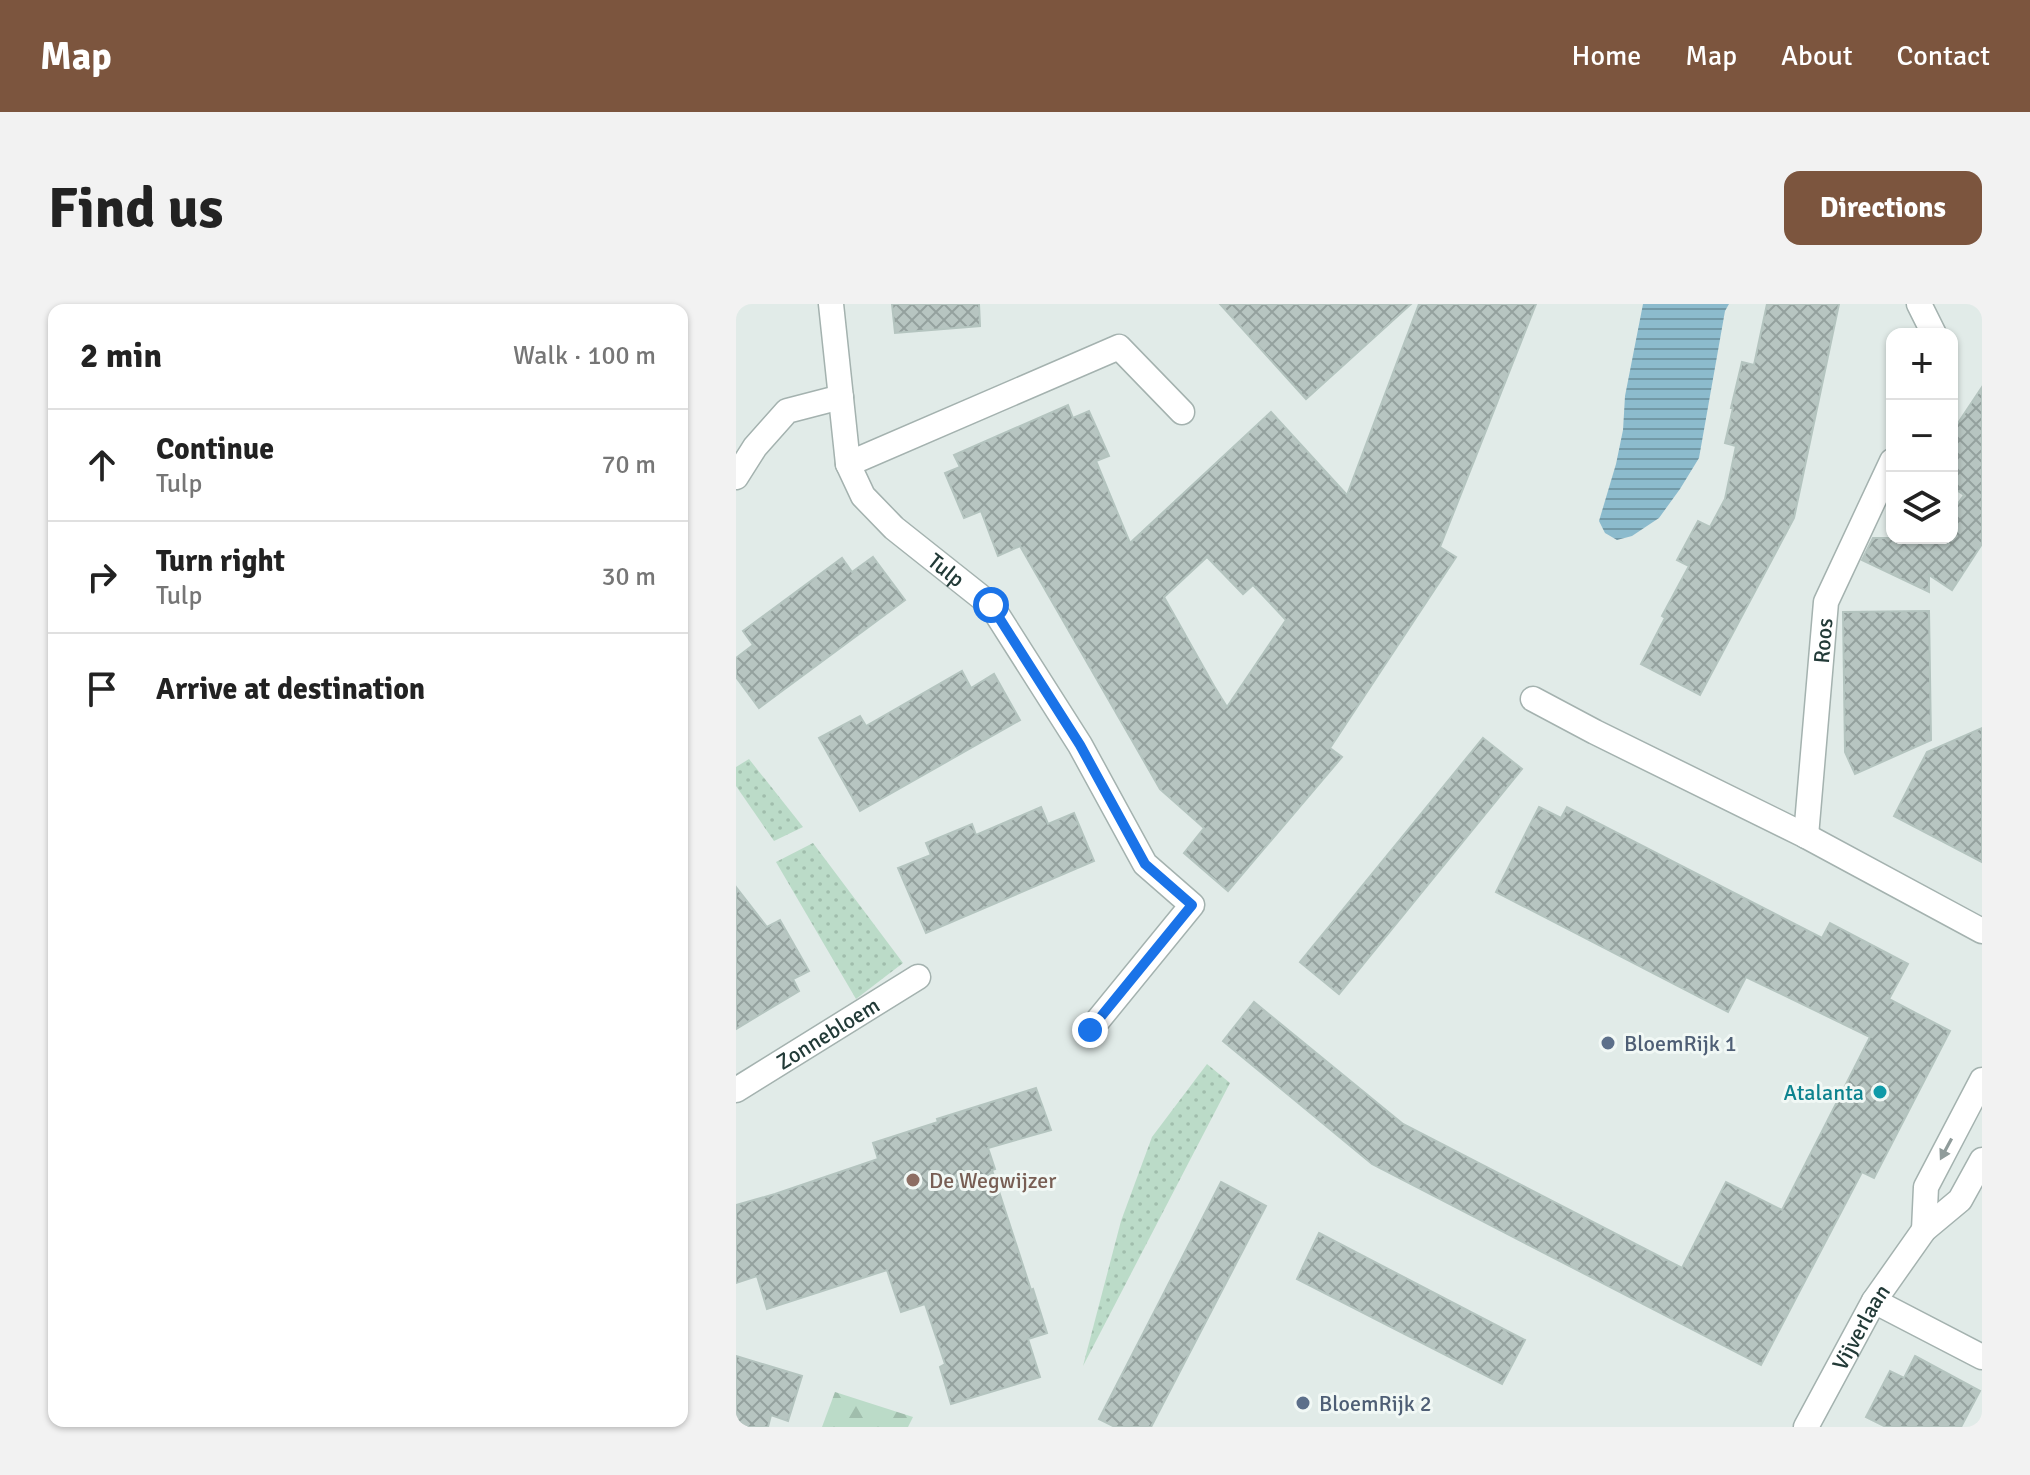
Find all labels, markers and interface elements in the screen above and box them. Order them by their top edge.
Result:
text: Map [40,33,112,80]
text: Home [1572,39,1641,73]
text: Map [1685,39,1737,73]
text: About [1781,39,1853,73]
text: Contact [1897,39,1990,73]
button: Directions [1784,171,1982,245]
text: Find us [48,174,223,243]
map controls [1886,328,1958,544]
button: + [1886,328,1958,400]
text: 2 min [80,335,162,377]
text: Walk · 100 m [513,340,656,372]
button: − [1886,400,1958,472]
text: Continue [156,431,274,468]
icon: ahead [80,443,124,487]
text: 70 m [601,449,656,481]
text: Tulp [156,468,202,500]
button: layers [1886,472,1958,544]
text: Turn right [156,543,285,580]
street label: Tulp [923,547,970,593]
icon: right [80,555,124,599]
text: 30 m [601,561,656,593]
text: Tulp [156,580,202,612]
route start [973,587,1009,623]
street label: Roos [1808,617,1839,665]
icon: arrive [80,667,124,711]
text: Arrive at destination [156,671,425,708]
street label: Zonnebloem [772,991,884,1076]
route end [1072,1012,1108,1048]
place label: BloemRijk 1 [1624,1030,1737,1057]
marker: BloemRijk 1 [1599,1034,1617,1052]
place label: Atalanta [1784,1079,1864,1106]
marker: Atalanta [1871,1083,1889,1101]
one-way arrow [1939,1138,1952,1161]
place label: De Wegwijzer [929,1167,1056,1194]
marker: De Wegwijzer [904,1171,922,1189]
street label: Vijverlaan [1826,1279,1896,1375]
place label: BloemRijk 2 [1319,1390,1432,1417]
marker: BloemRijk 2 [1294,1394,1312,1412]

